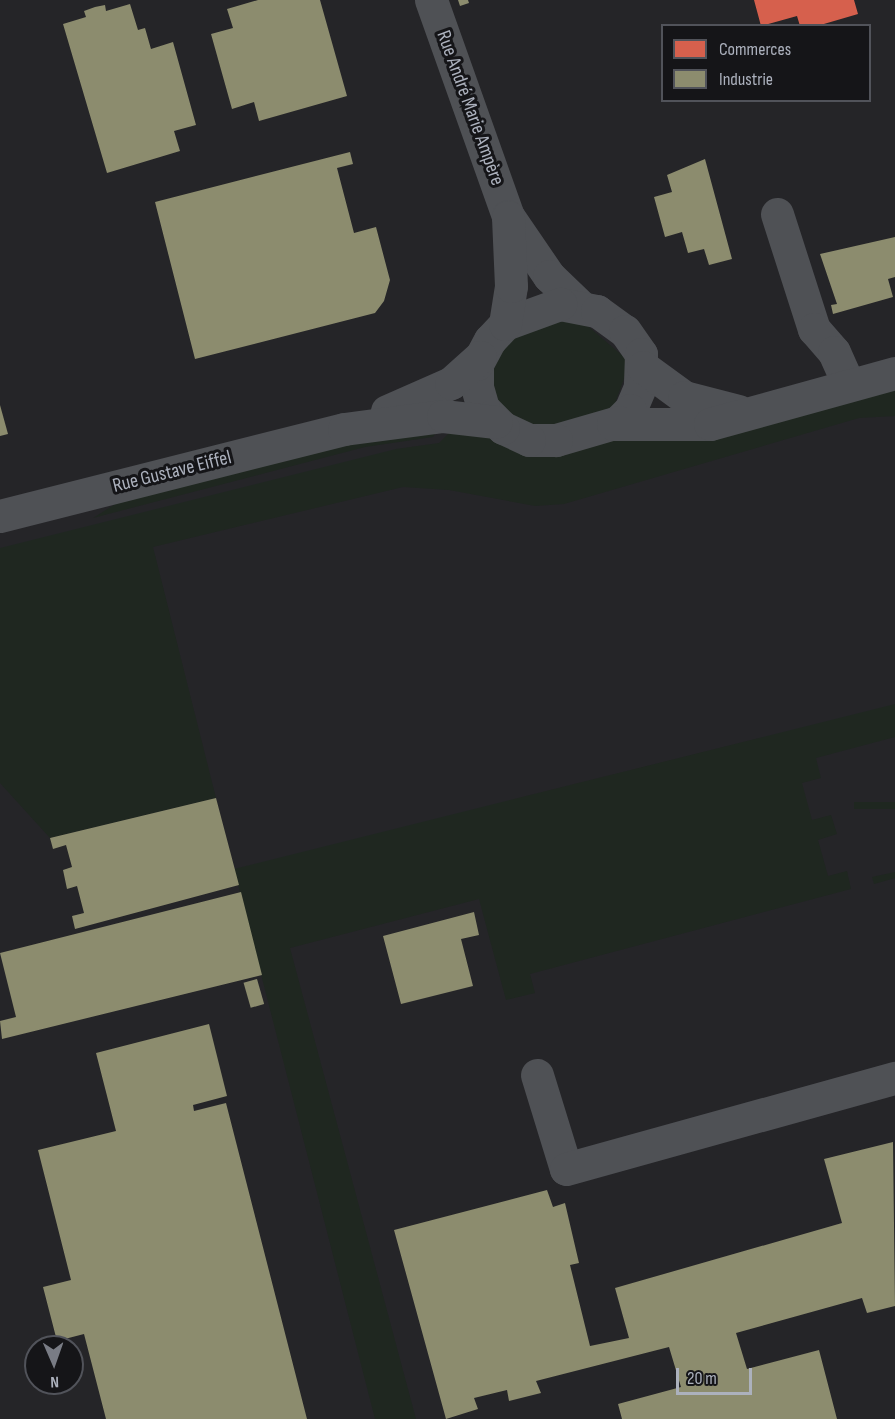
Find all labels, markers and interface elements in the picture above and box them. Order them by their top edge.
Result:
legend [661,24,871,102]
street label: Rue André Marie Ampère [431,27,509,189]
text: Commerces [719,39,791,60]
text: Industrie [719,69,773,90]
street label: Rue Gustave Eiffel [110,446,234,498]
north arrow [24,1335,84,1395]
scale bar [679,1356,756,1394]
text: 20 m [687,1368,717,1389]
text: N [50,1372,59,1391]

